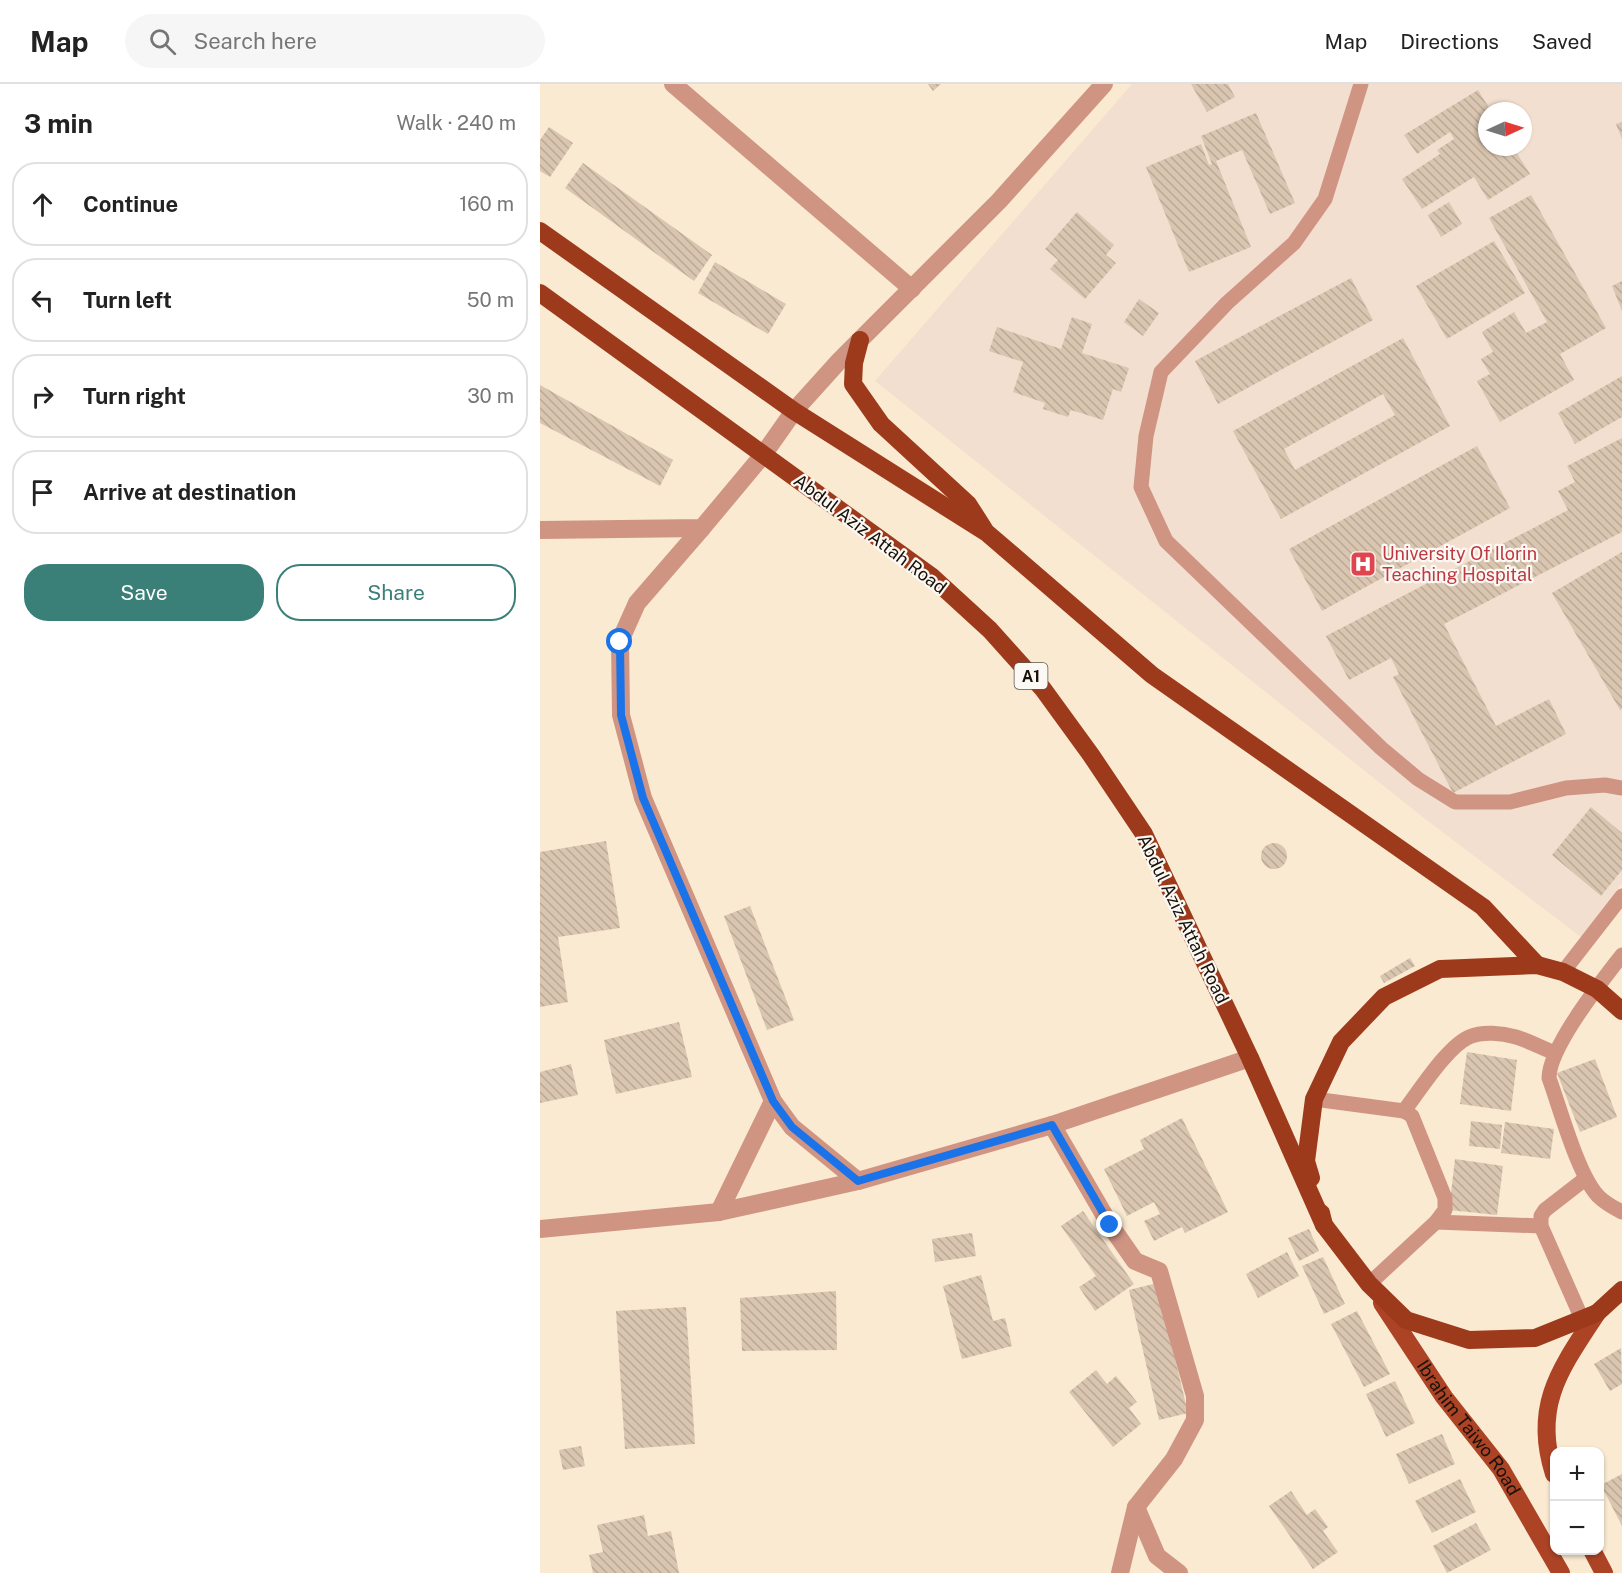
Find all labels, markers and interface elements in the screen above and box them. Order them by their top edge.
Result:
search box [125,14,545,68]
text: Map [30,25,89,58]
icon: search [146,25,179,58]
text: Search here [194,28,317,54]
text: Map [1325,29,1367,54]
text: Directions [1400,29,1499,54]
text: Saved [1532,29,1592,54]
north arrow [1478,102,1532,156]
text: 3 min [24,108,93,139]
text: Walk · 240 m [396,111,516,135]
icon: ahead [26,188,59,221]
text: Continue [83,191,178,217]
text: 160 m [459,192,514,216]
icon: left [26,284,59,317]
text: Turn left [83,287,172,313]
text: 50 m [467,288,514,312]
icon: right [26,380,59,413]
text: Turn right [83,383,186,409]
text: 30 m [467,384,514,408]
street label: Abdul Aziz Attah Road [790,469,951,598]
icon: arrive [26,476,59,509]
text: Arrive at destination [83,479,296,505]
place label: University Of Ilorin Teaching Hospital [1382,543,1537,585]
hospital icon: University Of Ilorin Teaching Hospital [1348,549,1378,579]
button: Save [24,564,264,621]
button: Share [276,564,516,621]
route start [606,628,632,654]
road number: A1 [1014,663,1048,689]
street label: Abdul Aziz Attah Road [1133,831,1234,1007]
route end [1096,1211,1122,1237]
street label: Ibrahim Taiwo Road [1413,1356,1525,1499]
map controls [1550,1447,1604,1555]
button: + [1550,1447,1604,1501]
button: − [1550,1501,1604,1555]

